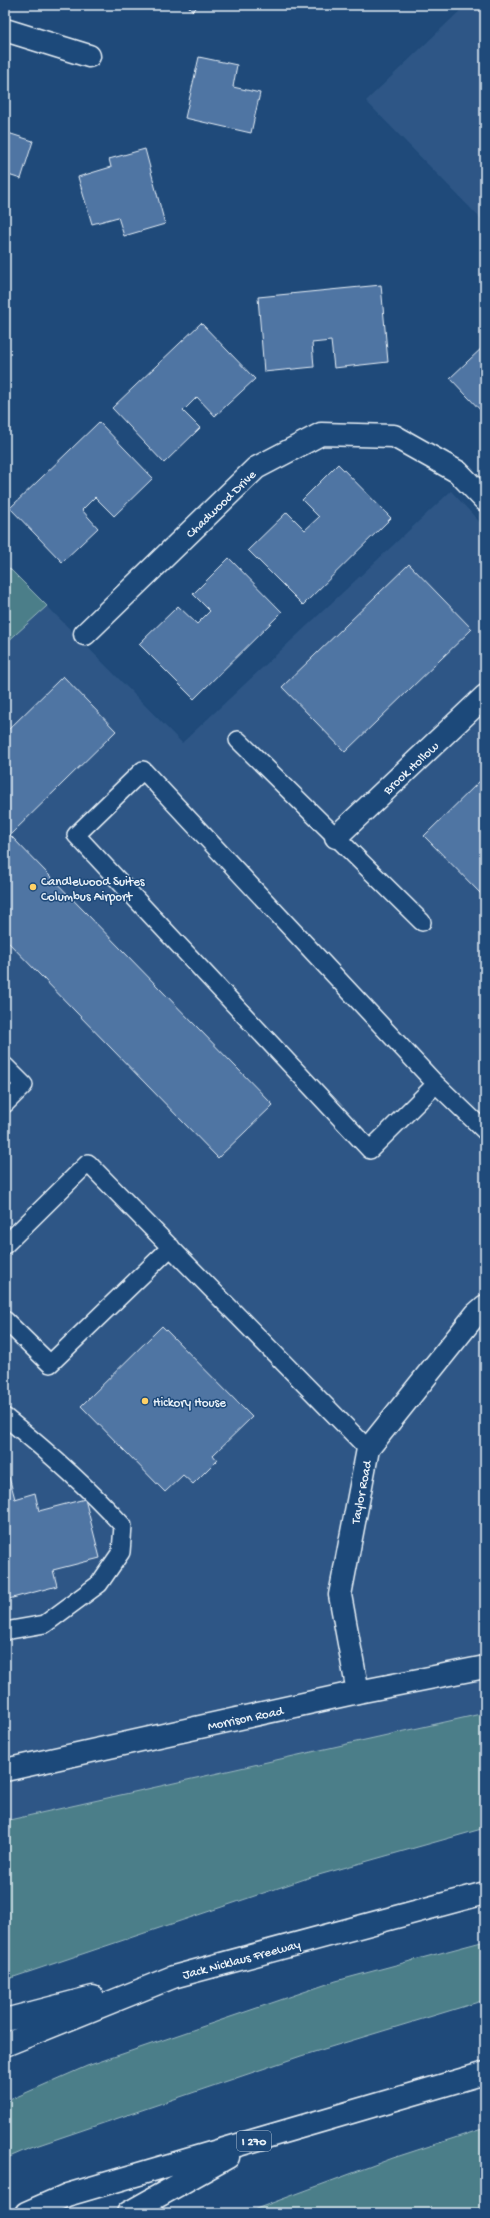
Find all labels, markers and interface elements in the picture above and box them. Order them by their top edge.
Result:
street label: Chadwood Drive [184,467,260,542]
street label: Brook Hollow [380,739,443,799]
place label: Candlewood Suites Columbus Airport [41,875,146,905]
marker: Candlewood Suites Columbus Airport [28,882,38,892]
marker: Hickory House [140,1396,150,1406]
place label: Hickory House [153,1396,226,1411]
street label: Taylor Road [349,1458,376,1526]
street label: Morrison Road [206,1704,286,1735]
street label: Jack Nicklaus Freeway [181,1937,303,1983]
road number: I 270 [237,2131,271,2151]

